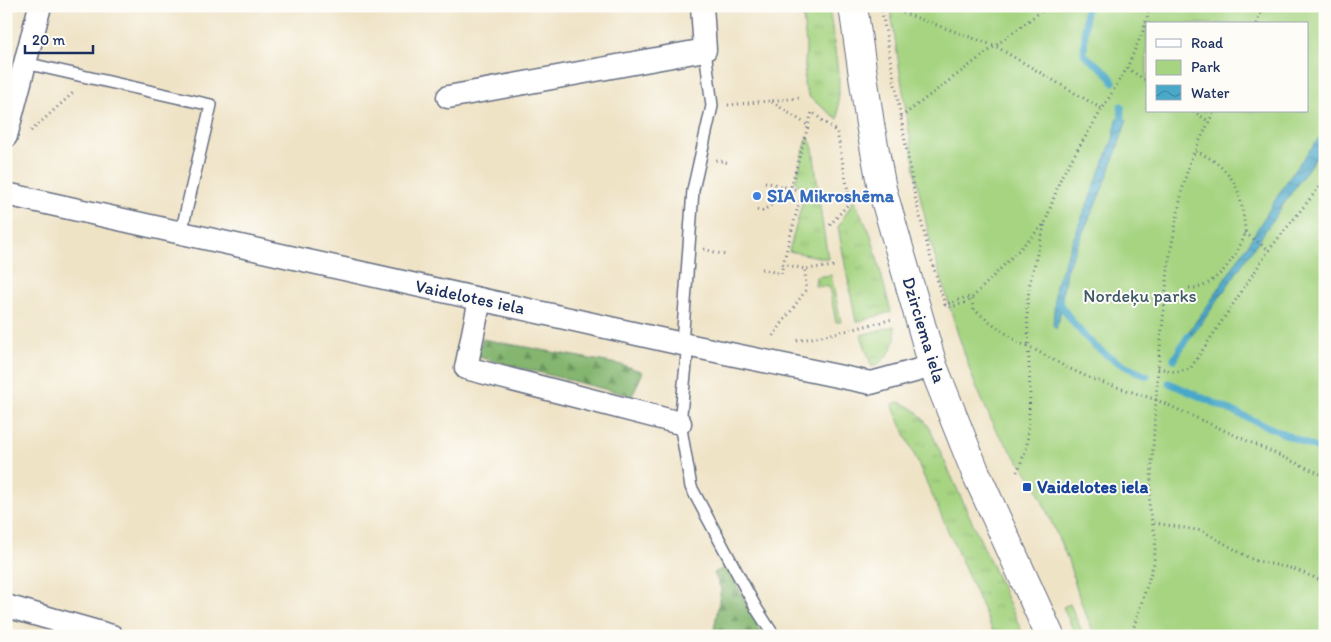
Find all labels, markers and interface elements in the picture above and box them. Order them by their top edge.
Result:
scale bar [25,22,92,54]
legend [1146,22,1308,112]
text: 20 m [32,31,66,49]
text: Road [1191,34,1224,52]
text: Park [1191,58,1221,76]
text: Water [1191,84,1230,102]
place label: SIA Mikroshēma [767,185,895,207]
marker: SIA Mikroshēma [751,190,763,202]
street label: Dzirciema iela [897,274,951,386]
street label: Vaidelotes iela [413,275,527,319]
park label: Nordeķu parks [1083,285,1197,307]
place label: Vaidelotes iela [1037,476,1148,498]
marker: Vaidelotes iela [1021,481,1033,493]

